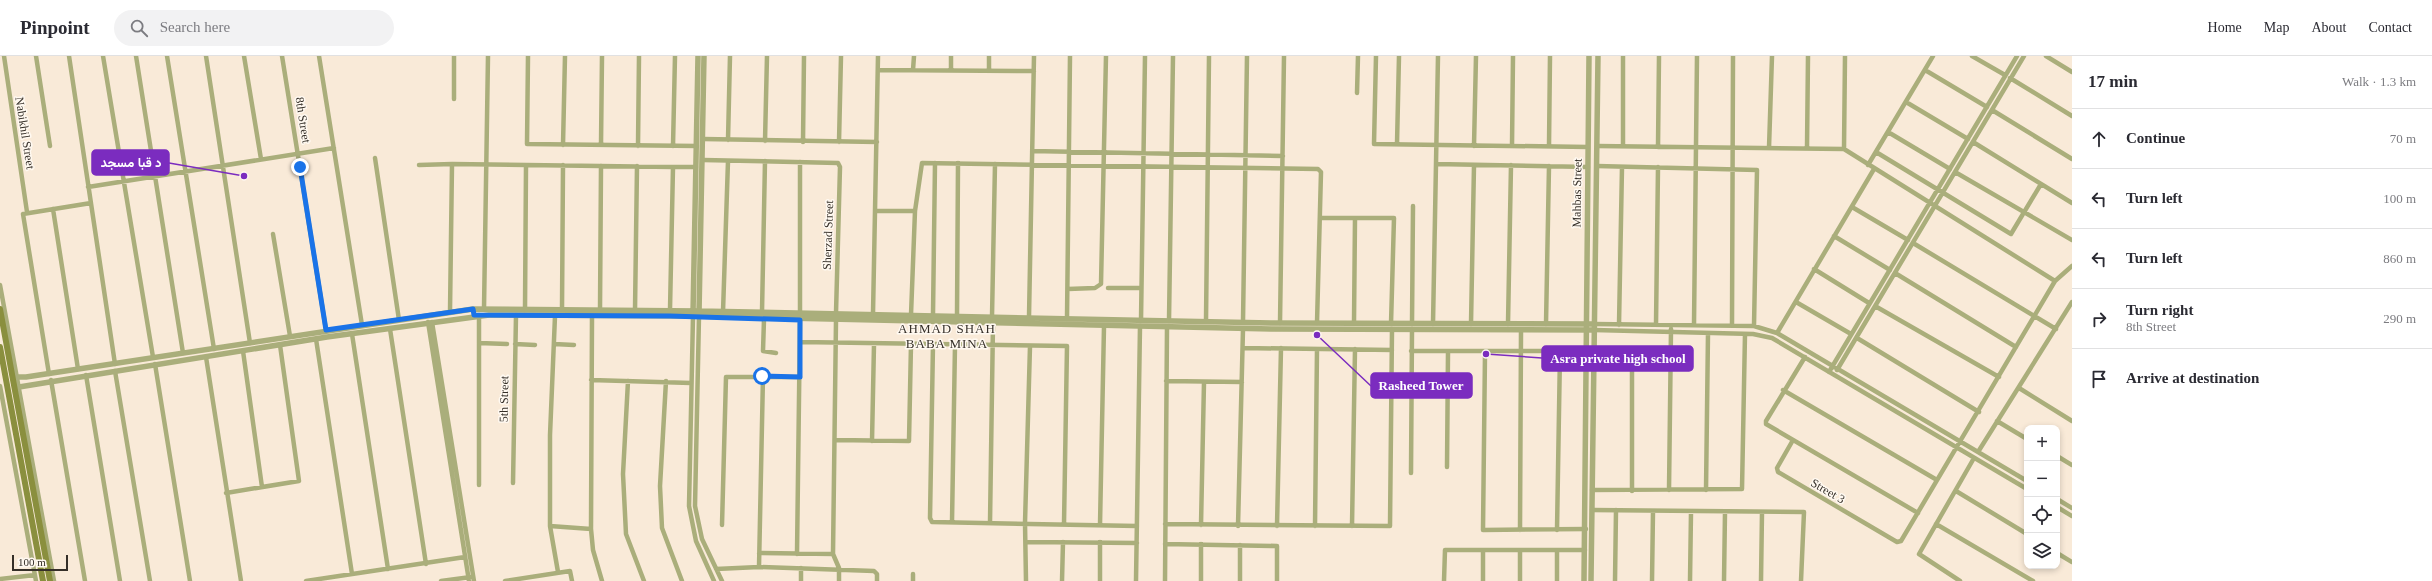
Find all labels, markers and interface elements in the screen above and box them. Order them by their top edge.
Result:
search box [114,10,394,46]
text: Pinpoint [20,17,90,38]
icon: search [128,17,150,39]
text: Search here [160,19,230,35]
text: Home [2208,20,2242,35]
text: Map [2264,20,2289,35]
text: About [2311,20,2346,35]
text: Contact [2368,20,2412,35]
text: 17 min [2088,72,2138,91]
text: Walk · 1.3 km [2342,74,2416,89]
street label: Nabikhil Street [12,96,38,171]
street label: 8th Street [292,96,314,145]
icon: ahead [2088,128,2110,150]
text: Continue [2126,130,2185,146]
text: 70 m [2390,131,2416,146]
callout: د قبا مسجد [92,150,169,175]
text: د قبا مسجد [100,155,162,170]
route end [291,158,309,176]
street label: Mahbas Street [1569,158,1585,228]
icon: left [2088,188,2110,210]
text: Turn left [2126,190,2183,206]
text: 100 m [2383,191,2416,206]
street label: Sherzad Street [820,199,836,270]
icon: left [2088,248,2110,270]
text: Turn left [2126,250,2183,266]
text: 860 m [2383,251,2416,266]
text: Turn right [2126,302,2193,318]
icon: right [2088,308,2110,330]
text: 290 m [2383,311,2416,326]
text: 8th Street [2126,319,2176,334]
district label: AHMAD SHAH BABA MINA [898,321,996,351]
callout: Asra private high school [1542,346,1693,371]
text: Asra private high school [1550,351,1686,366]
route start [753,367,771,385]
icon: arrive [2088,368,2110,390]
text: Arrive at destination [2126,370,2259,386]
callout: Rasheed Tower [1371,373,1472,398]
street label: 5th Street [497,375,511,422]
text: Rasheed Tower [1379,378,1464,393]
map controls [2024,425,2060,569]
button: + [2024,425,2060,461]
button: − [2024,461,2060,497]
street label: Street 3 [1808,476,1848,506]
button: locate [2024,497,2060,533]
button: layers [2024,533,2060,569]
scale bar [12,553,68,572]
text: 100 m [18,556,46,568]

